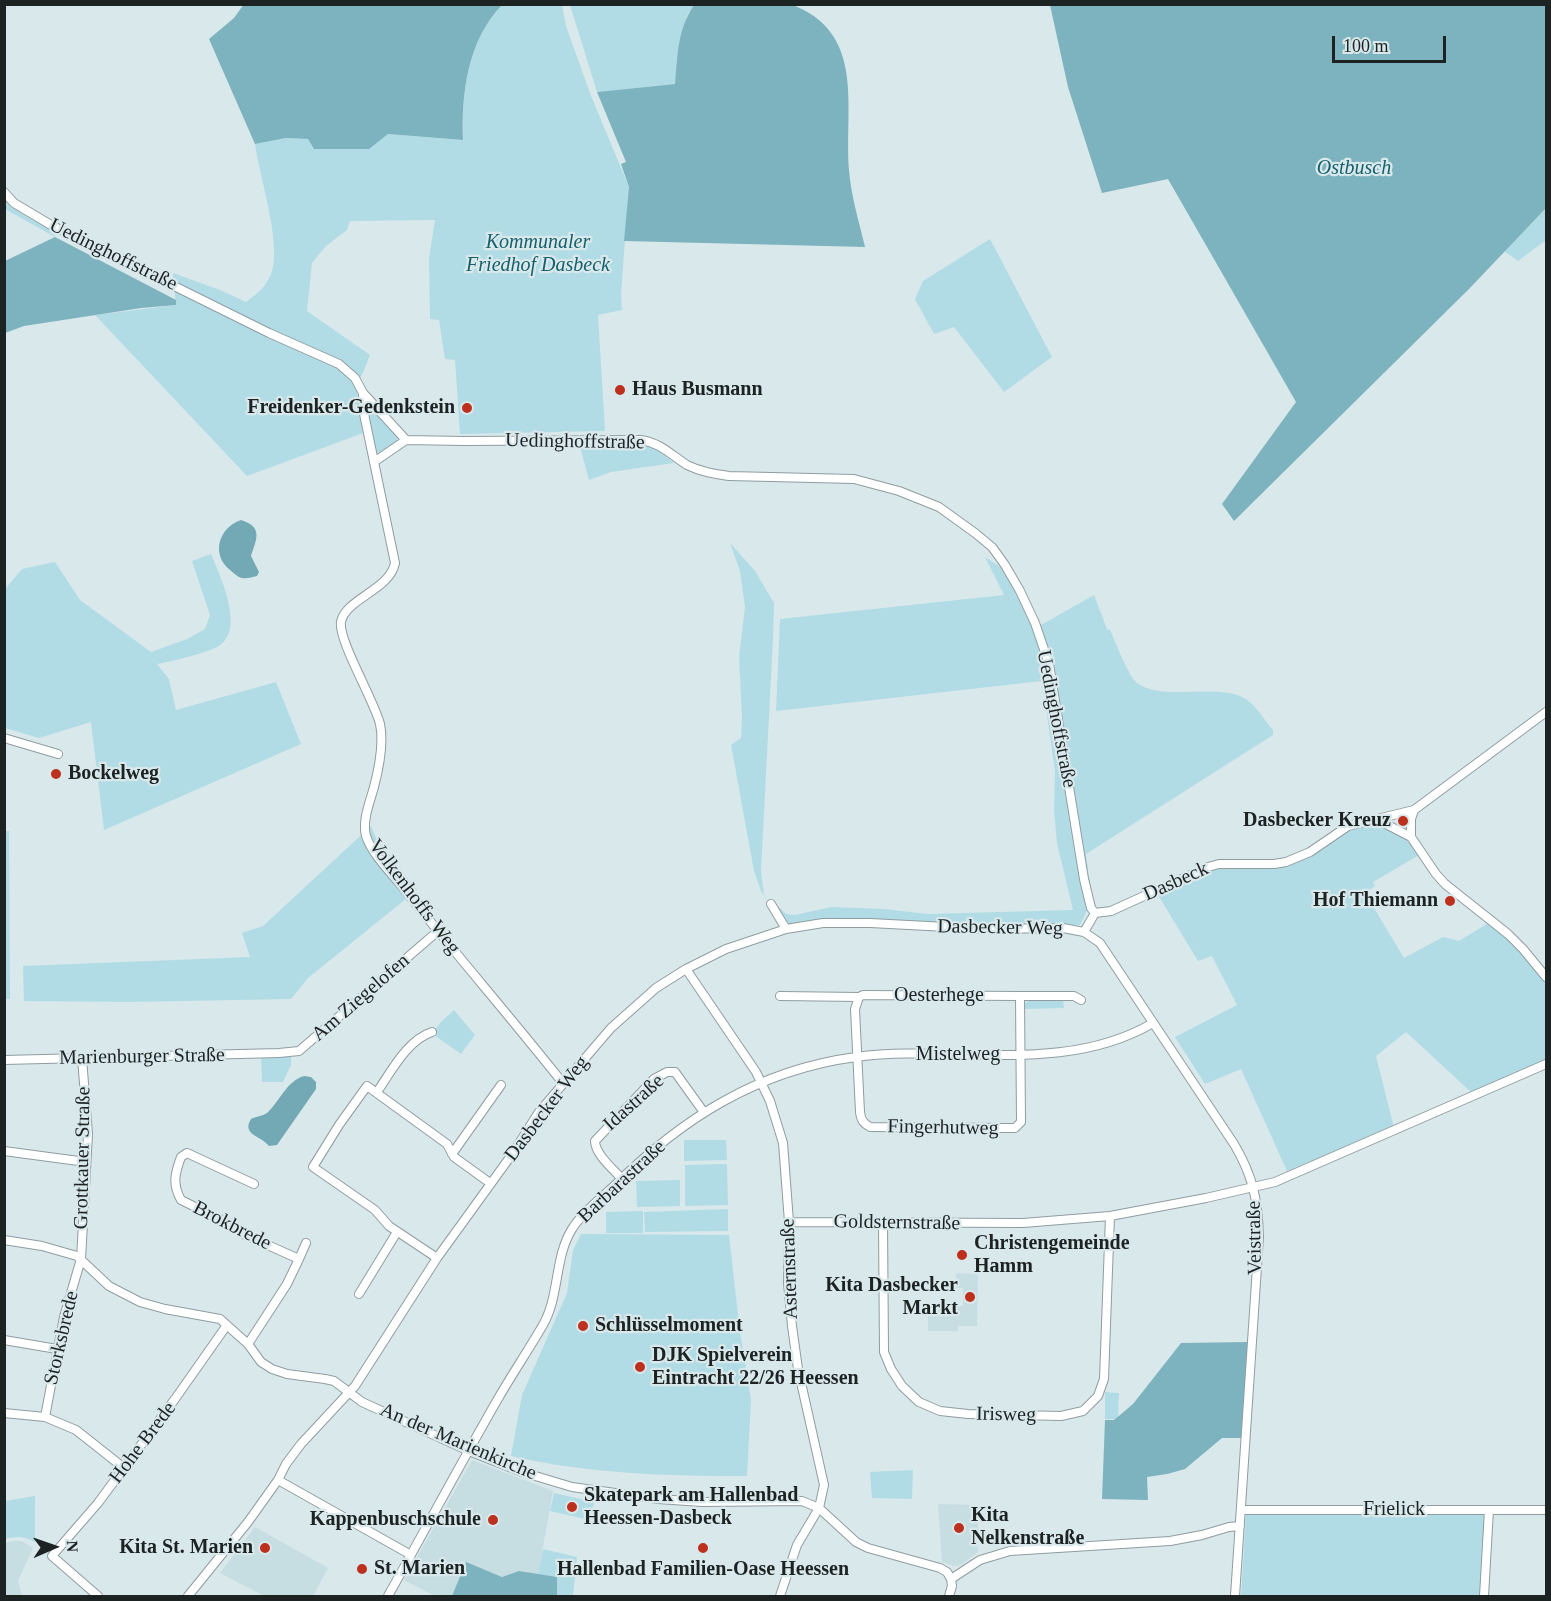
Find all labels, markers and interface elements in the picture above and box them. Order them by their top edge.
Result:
scale bar [1335,24,1449,62]
text: 100 m [1343,36,1389,56]
park label: Ostbusch [1317,157,1391,181]
street label: Uedinghoffstraße [45,214,181,296]
park label: Kommunaler Friedhof Dasbeck [466,231,610,278]
place label: Haus Busmann [632,378,763,402]
marker: Haus Busmann [613,383,627,397]
place label: Freidenker-Gedenkstein [247,396,455,420]
marker: Freidenker-Gedenkstein [460,401,474,415]
street label: Uedinghoffstraße [505,429,645,455]
street label: Uedinghoffstraße [1031,648,1081,790]
place label: Bockelweg [68,762,159,786]
marker: Bockelweg [49,767,63,781]
place label: Dasbecker Kreuz [1243,809,1391,833]
marker: Dasbecker Kreuz [1396,814,1410,828]
street label: Volkenhoffs Weg [363,835,465,959]
street label: Dasbeck [1140,857,1212,907]
place label: Hof Thiemann [1313,889,1438,913]
marker: Hof Thiemann [1443,894,1457,908]
street label: Dasbecker Weg [937,915,1063,941]
street label: Am Ziegelofen [307,949,415,1047]
street label: Oesterhege [894,984,984,1008]
street label: Mistelweg [916,1043,1000,1067]
street label: Marienburger Straße [59,1044,225,1070]
street label: Dasbecker Weg [500,1052,594,1166]
street label: Idastraße [599,1070,669,1136]
street label: Grottkauer Straße [70,1086,96,1230]
street label: Fingerhutweg [887,1115,999,1141]
street label: Barbarastraße [573,1135,671,1229]
street label: Brokbrede [189,1196,275,1256]
street label: Veistraße [1242,1201,1268,1275]
street label: Goldsternstraße [833,1210,961,1236]
street label: Asternstraße [776,1218,804,1320]
place label: Christengemeinde Hamm [974,1232,1130,1279]
marker: Christengemeinde Hamm [955,1248,969,1262]
place label: Kita Dasbecker Markt [825,1274,958,1321]
street label: Storksbrede [40,1289,84,1387]
marker: Kita Dasbecker Markt [963,1290,977,1304]
place label: Schlüsselmoment [595,1314,743,1338]
marker: Schlüsselmoment [576,1319,590,1333]
place label: DJK Spielverein Eintracht 22/26 Heessen [652,1344,859,1391]
marker: DJK Spielverein Eintracht 22/26 Heessen [633,1360,647,1374]
street label: Hohe Brede [105,1397,181,1489]
street label: An der Marienkirche [376,1398,540,1486]
street label: Irisweg [976,1402,1036,1428]
place label: Skatepark am Hallenbad Heessen-Dasbeck [584,1484,798,1531]
street label: Frielick [1363,1498,1425,1522]
marker: Skatepark am Hallenbad Heessen-Dasbeck [565,1500,579,1514]
place label: Kita Nelkenstraße [971,1504,1084,1551]
place label: Kappenbuschschule [310,1508,481,1532]
marker: Kappenbuschschule [486,1513,500,1527]
north arrow [24,1517,84,1577]
marker: Kita Nelkenstraße [952,1521,966,1535]
place label: Kita St. Marien [119,1536,253,1560]
text: N [64,1540,81,1552]
marker: Kita St. Marien [258,1541,272,1555]
marker: Hallenbad Familien-Oase Heessen [696,1541,710,1555]
place label: St. Marien [374,1557,465,1581]
place label: Hallenbad Familien-Oase Heessen [557,1558,849,1582]
marker: St. Marien [355,1562,369,1576]

